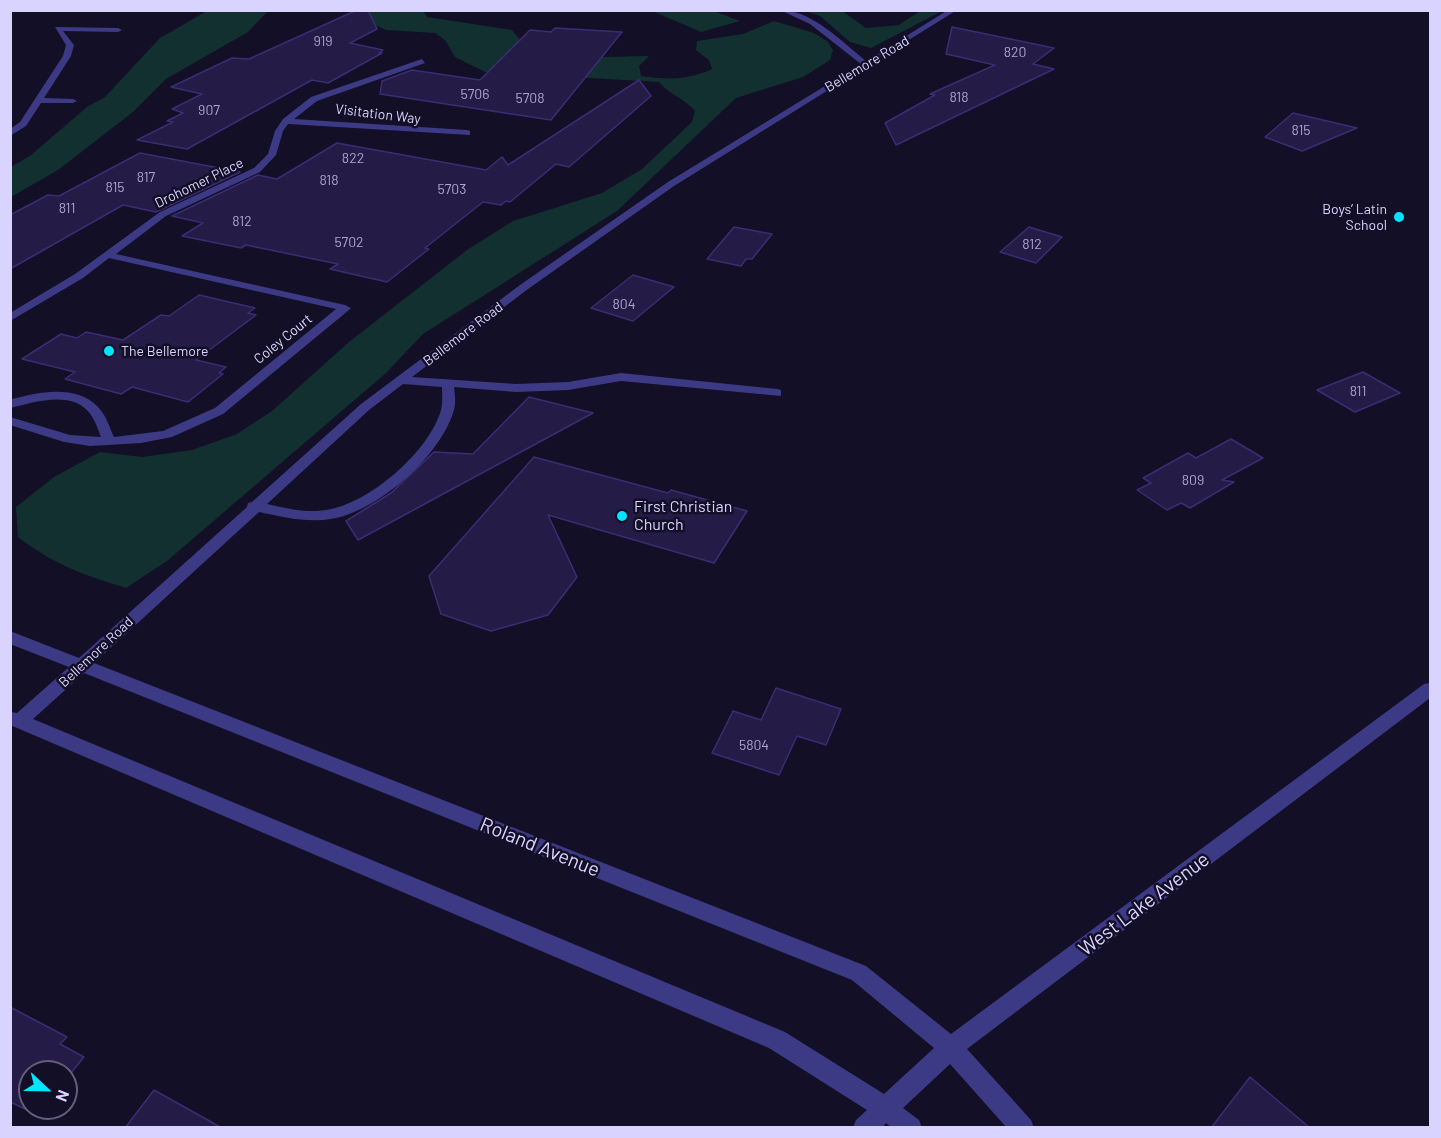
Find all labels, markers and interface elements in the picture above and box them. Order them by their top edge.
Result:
street label: Bellemore Road [822,32,912,96]
house number: 919 [313,33,333,49]
house number: 820 [1004,44,1026,60]
house number: 5706 [461,86,489,102]
house number: 818 [949,89,969,105]
house number: 5708 [515,90,545,106]
street label: Visitation Way [334,100,422,128]
house number: 907 [198,102,220,118]
house number: 815 [1292,122,1310,138]
house number: 822 [342,150,364,166]
street label: Drohomer Place [152,154,246,212]
house number: 817 [137,169,155,185]
house number: 818 [319,172,339,188]
house number: 815 [106,179,124,195]
house number: 5703 [438,181,466,197]
house number: 811 [59,200,75,216]
place label: Boys’ Latin School [1322,201,1387,234]
marker: Boys’ Latin School [1392,210,1406,224]
house number: 812 [232,213,252,229]
house number: 5702 [334,234,364,250]
house number: 812 [1022,236,1042,252]
house number: 804 [613,296,635,312]
street label: Bellemore Road [420,299,506,369]
street label: Coley Court [251,310,315,368]
place label: The Bellemore [121,343,208,359]
marker: The Bellemore [102,344,116,358]
house number: 811 [1350,383,1366,399]
house number: 809 [1182,472,1204,488]
place label: First Christian Church [634,497,732,535]
marker: First Christian Church [615,509,629,523]
street label: Bellemore Road [55,613,137,691]
house number: 5804 [739,737,769,753]
street label: Roland Avenue [477,812,603,882]
street label: West Lake Avenue [1074,847,1214,961]
north arrow [18,1060,78,1120]
text: N [53,1088,74,1105]

